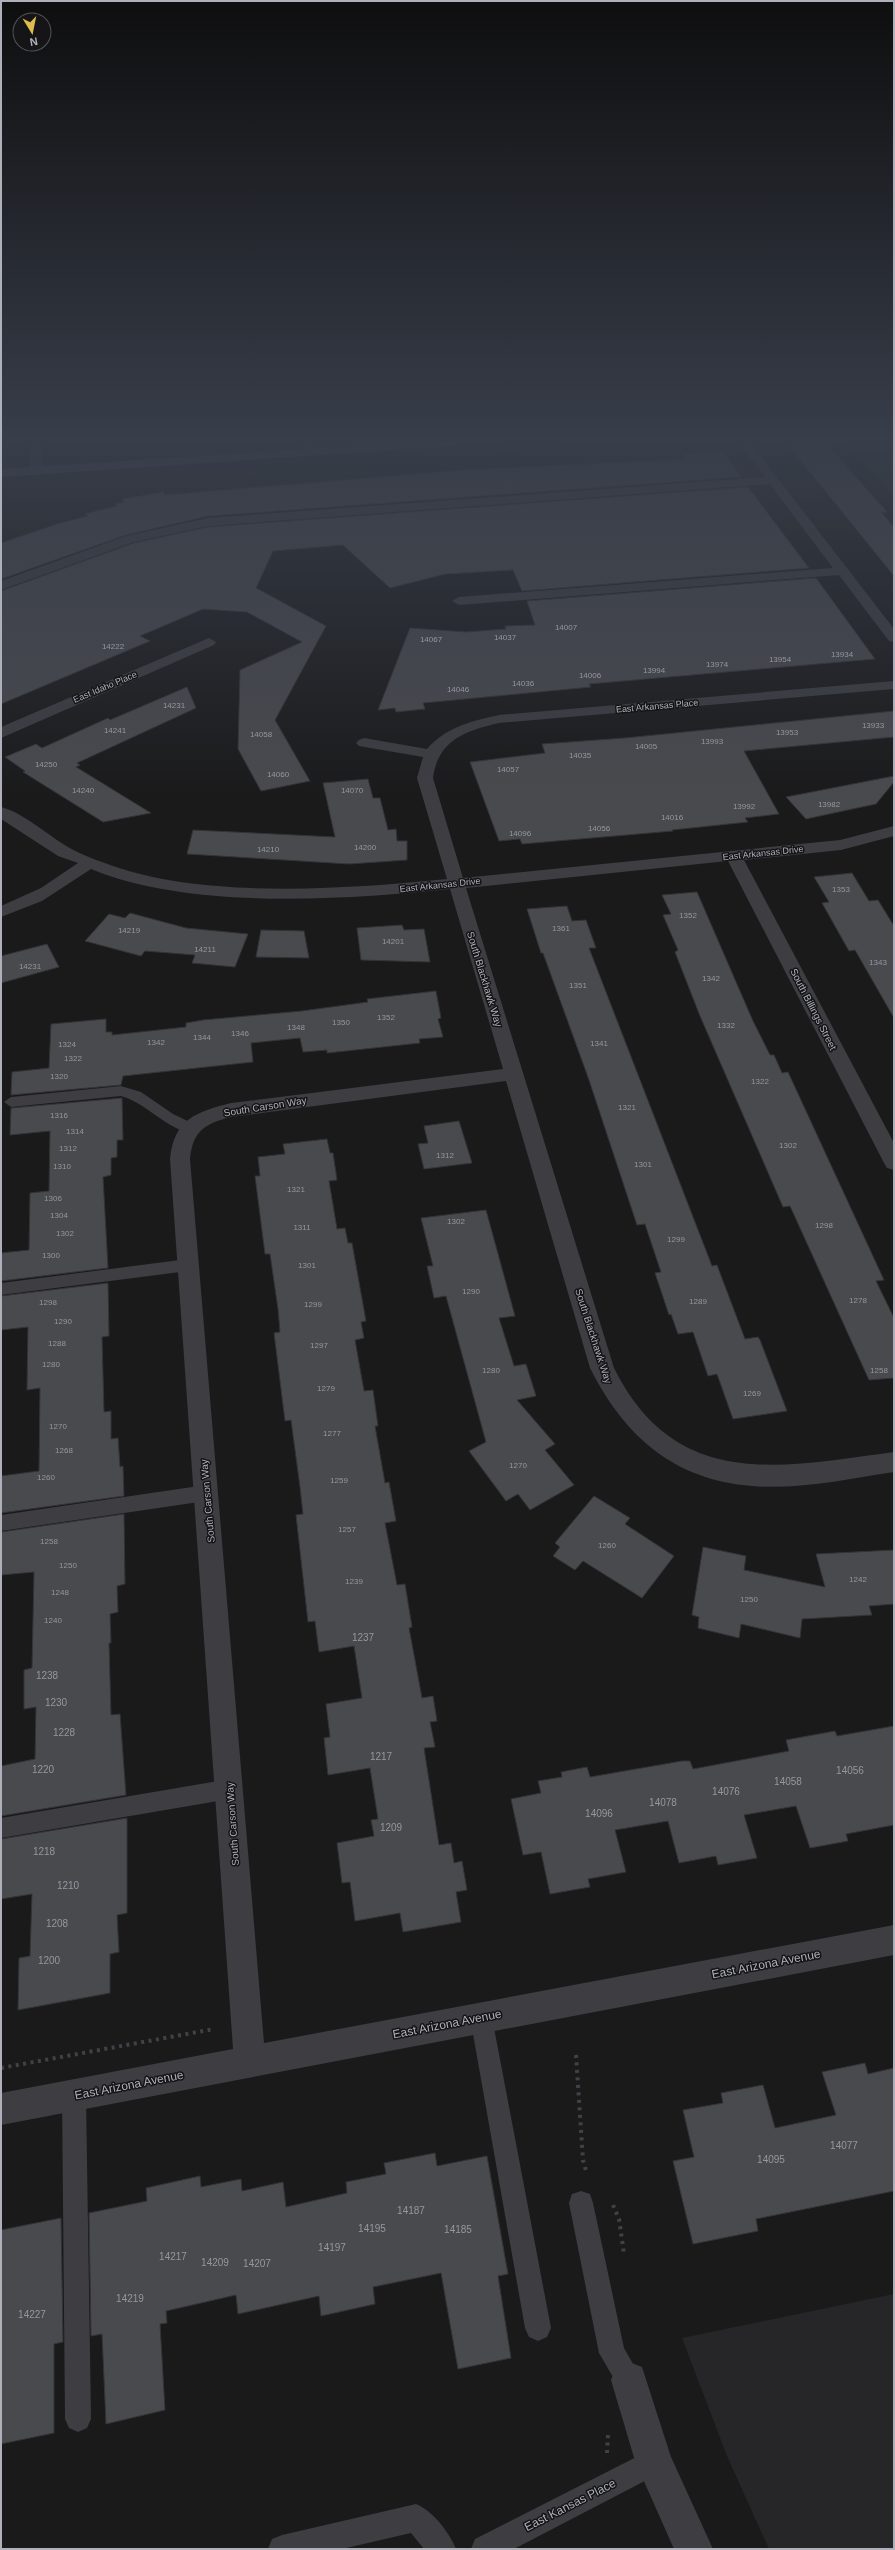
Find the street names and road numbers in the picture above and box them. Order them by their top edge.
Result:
street label: East Idaho Place [72,669,138,705]
street label: East Arkansas Place [615,697,699,715]
street label: East Arkansas Drive [722,844,804,862]
street label: East Arkansas Drive [399,876,481,894]
street label: South Blackhawk Way [465,930,504,1028]
street label: South Billings Street [788,967,839,1052]
street label: South Carson Way [223,1095,307,1118]
street label: South Blackhawk Way [573,1287,614,1385]
street label: South Carson Way [198,1459,217,1543]
street label: South Carson Way [224,1782,241,1866]
street label: East Arizona Avenue [710,1947,822,1981]
street label: East Arizona Avenue [391,2007,503,2041]
street label: East Arizona Avenue [73,2068,185,2102]
street label: East Kansas Place [522,2476,618,2534]

